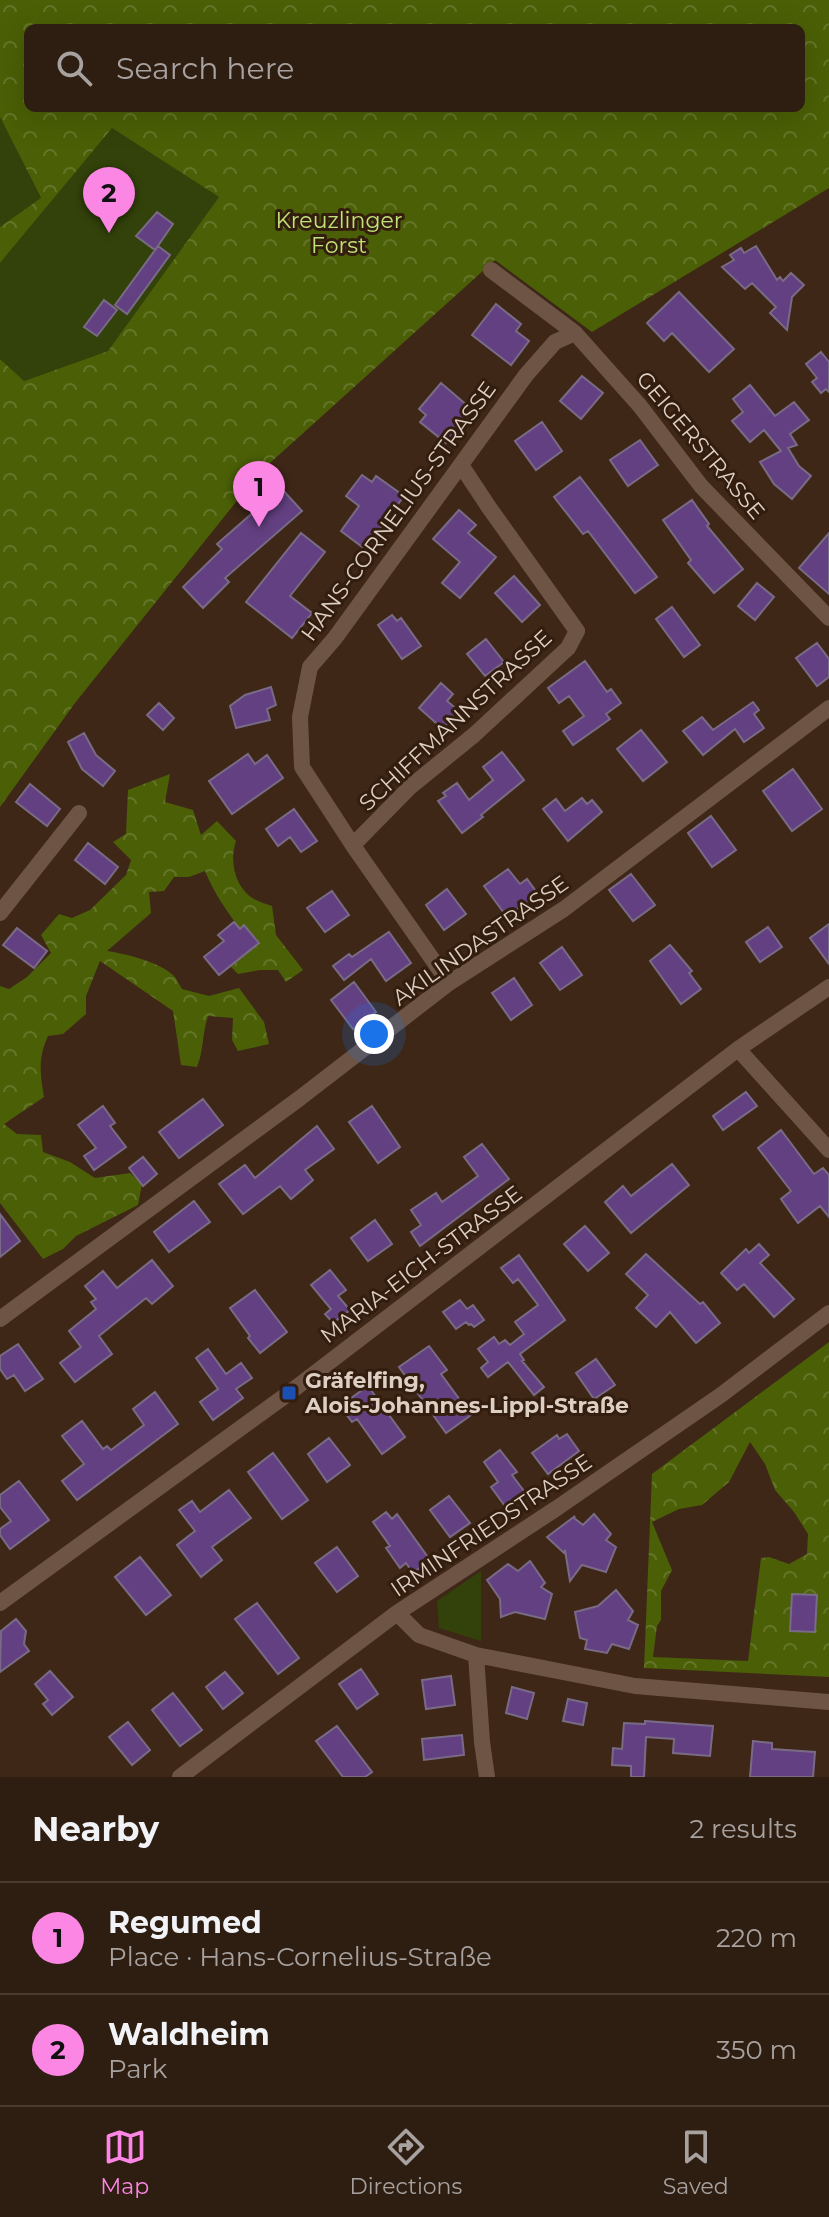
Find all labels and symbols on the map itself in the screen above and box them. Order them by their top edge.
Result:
pin: 2 [83,167,135,233]
park label: Kreuzlinger Forst [275,207,403,259]
street label: GEIGERSTRASSE [631,366,771,525]
street label: HANS-CORNELIUS-STRASSE [295,376,502,646]
pin: 1 [233,461,285,527]
street label: SCHIFFMANNSTRASSE [353,624,557,817]
street label: AKILINDASTRASSE [387,870,573,1011]
your location [354,1014,394,1054]
street label: MARIA-EICH-STRASSE [315,1180,527,1349]
place label: Gräfelfing, Alois-Johannes-Lippl-Straße [304,1367,629,1419]
marker: Gräfelfing, Alois-Johannes-Lippl-Straße [280,1384,298,1402]
street label: IRMINFRIEDSTRASSE [386,1448,597,1603]

